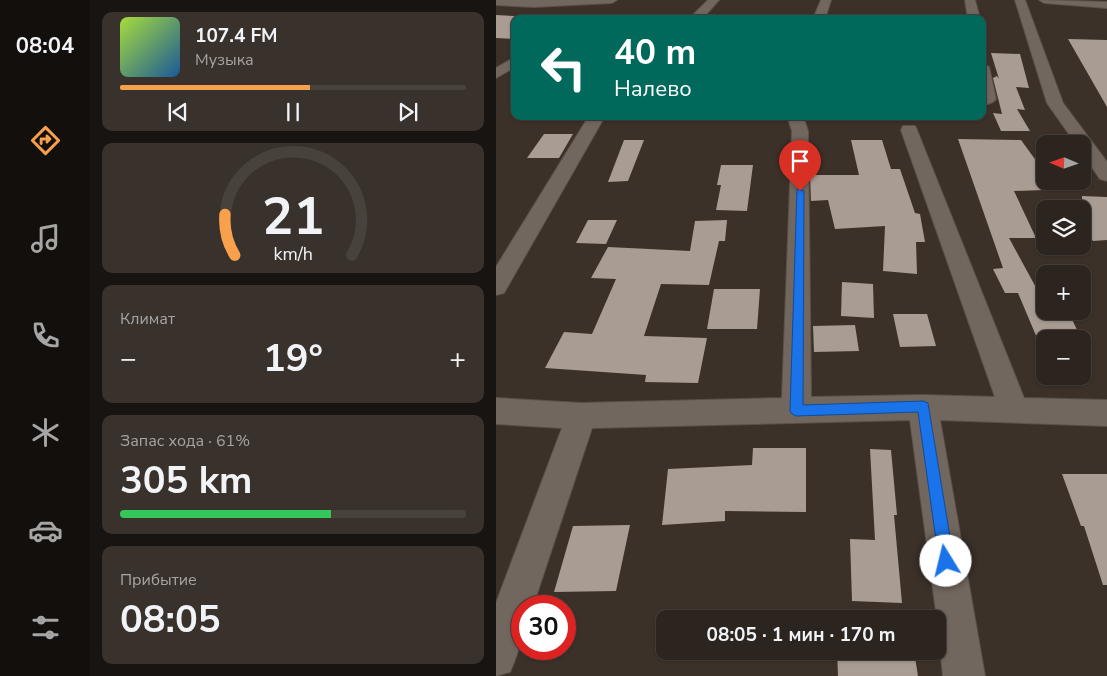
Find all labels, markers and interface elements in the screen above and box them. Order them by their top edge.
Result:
text: 107.4 FM [195,23,278,49]
text: 40 m [614,29,696,76]
text: 08:04 [16,31,74,61]
icon: left [531,35,596,100]
text: Музыка [195,49,254,71]
text: Налево [614,74,692,104]
icon: previous [164,98,192,126]
icon: pause [279,98,307,126]
icon: next [394,98,422,126]
icon: directions [28,123,63,158]
north arrow [1036,135,1091,190]
map controls [1036,135,1091,385]
pin [779,140,821,191]
icon: arrive [786,147,814,175]
text: 21 [262,181,324,252]
button: layers [1036,200,1091,255]
icon: music [28,221,63,256]
text: km/h [273,242,313,266]
button: + [1036,265,1091,320]
text: Климат [120,308,175,330]
icon: phone [28,318,63,353]
button: − [1036,330,1091,385]
text: 19° [263,333,323,384]
text: − [120,340,137,378]
text: + [449,340,466,378]
icon: climate [28,415,63,450]
text: Запас хода · 61% [120,430,250,452]
text: 305 km [120,455,252,506]
icon: car [28,513,63,548]
position arrow [919,534,971,586]
text: Прибытие [120,569,197,591]
text: 08:05 [120,594,221,645]
speed limit sign: 30 [511,595,576,660]
icon: filters [28,610,63,645]
text: 08:05 · 1 мин · 170 m [707,622,895,648]

